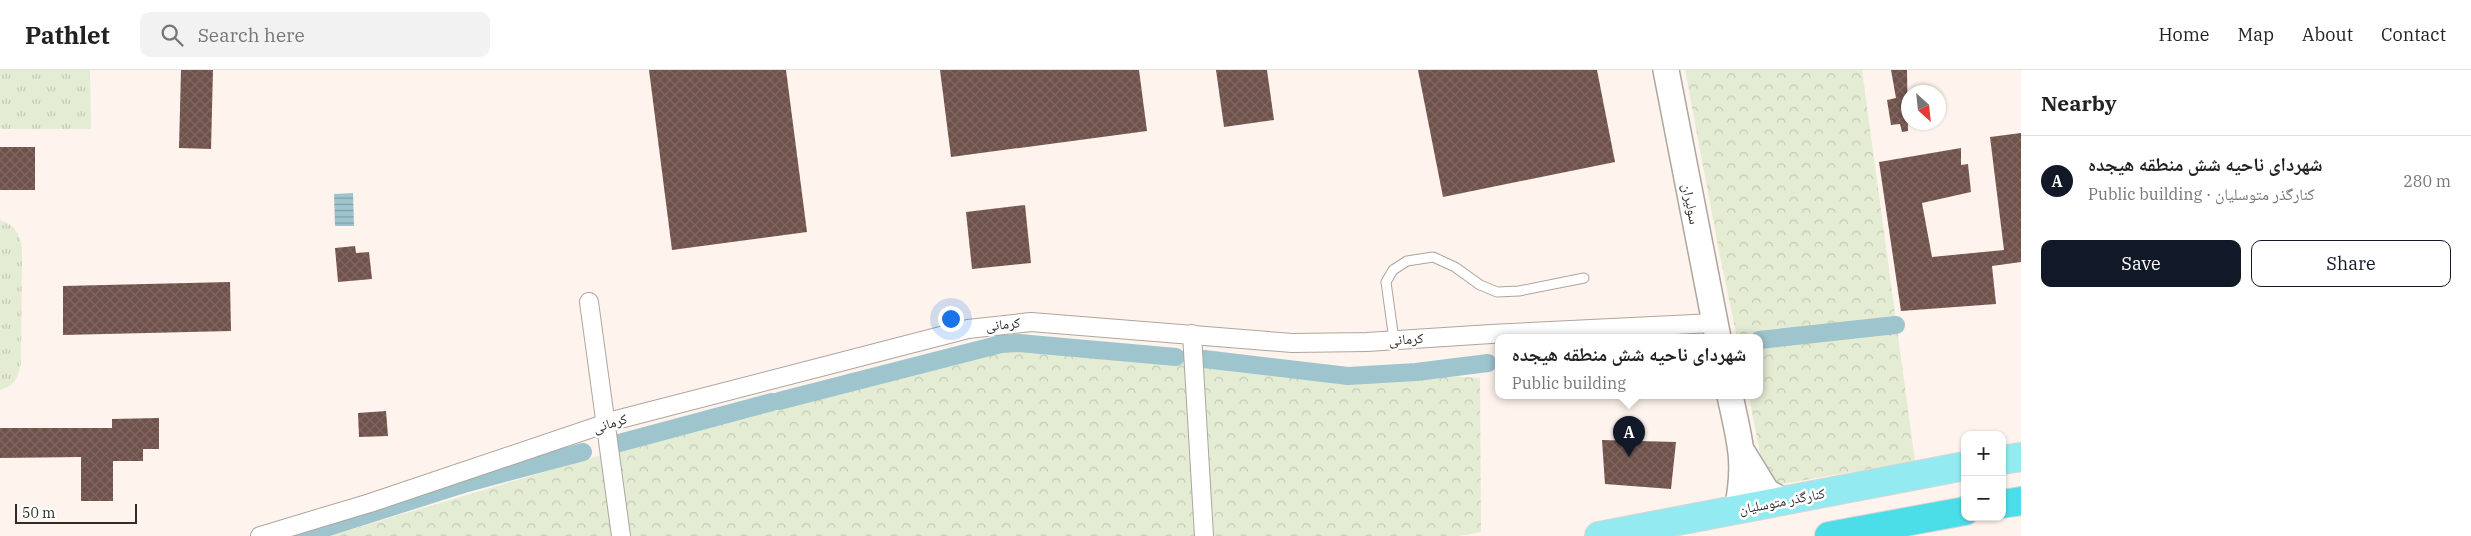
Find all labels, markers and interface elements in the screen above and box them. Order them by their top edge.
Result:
search box [140,12,490,57]
text: Pathlet [25,19,110,51]
icon: search [158,21,186,49]
text: Search here [198,23,305,47]
text: Home [2158,23,2210,46]
text: Map [2238,23,2274,46]
text: About [2302,23,2353,46]
text: Contact [2381,23,2446,46]
north arrow [1901,85,1946,130]
text: Nearby [2041,89,2117,117]
text: شهردای ناحیه شش منطقه هیجده [2088,152,2323,176]
text: A [2051,171,2063,191]
text: 280 m [2403,171,2451,191]
street label: سولیران [1678,182,1704,226]
text: Public building · کنارگذر متوسلیان [2088,184,2315,204]
button: Save [2041,240,2241,287]
button: Share [2251,240,2451,287]
your location [938,306,964,332]
street label: کرمانی [985,313,1021,335]
street label: کرمانی [1388,329,1424,349]
popup [1495,334,1763,399]
text: شهردای ناحیه شش منطقه هیجده [1512,342,1746,366]
text: Public building [1512,373,1626,393]
street label: کرمانی [591,409,629,437]
pin: A [1613,416,1645,457]
map controls [1961,431,2006,521]
button: + [1961,431,2006,476]
button: − [1961,476,2006,521]
street label: کنارگذر متوسلیان [1737,484,1827,518]
scale bar [15,501,138,524]
text: 50 m [22,504,55,522]

